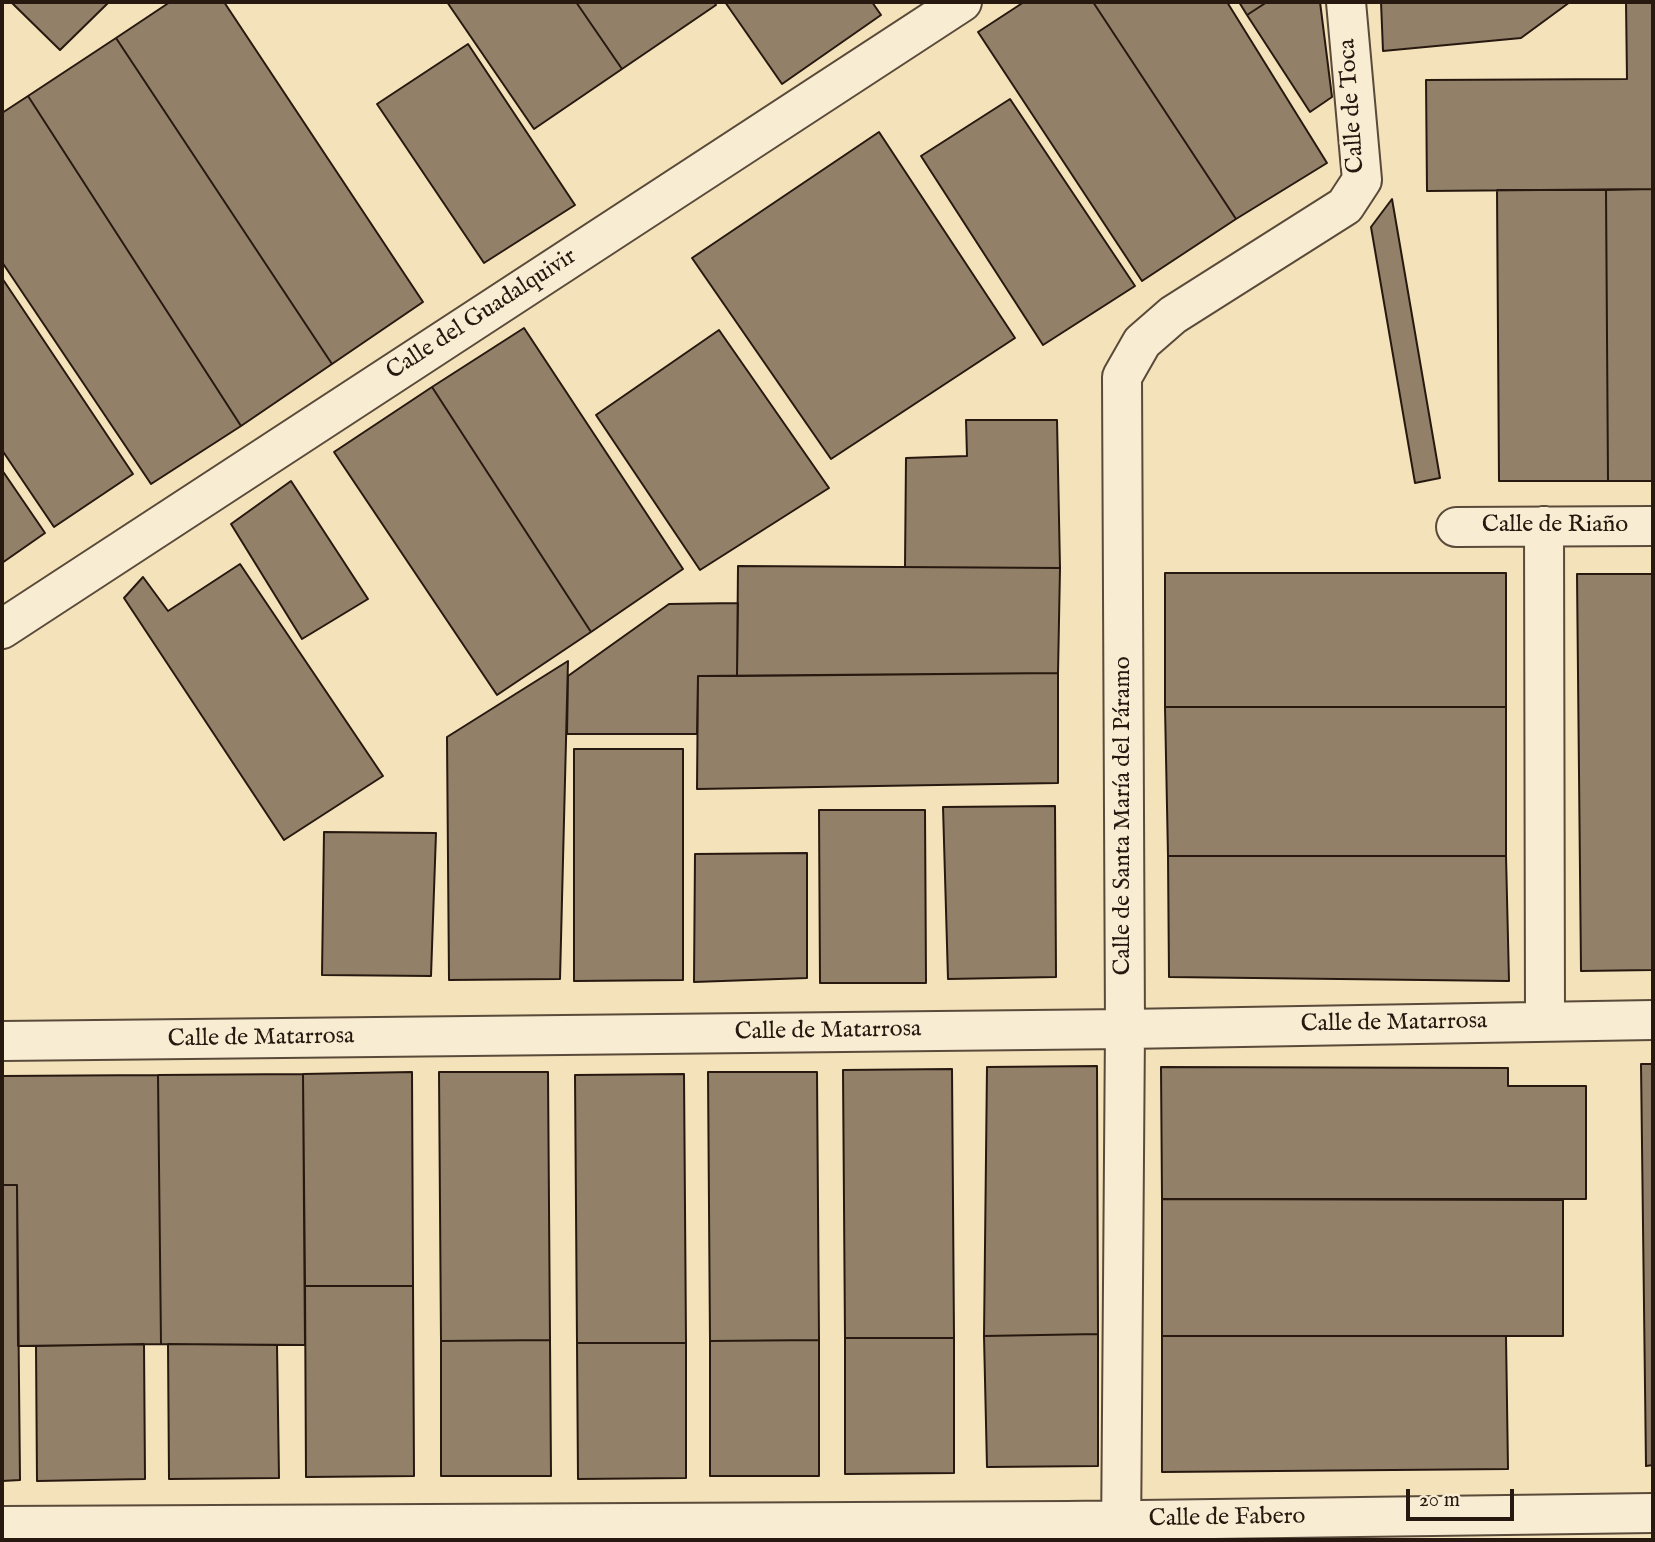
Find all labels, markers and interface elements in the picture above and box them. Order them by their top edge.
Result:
street label: Calle de Toca [1334,38,1372,174]
street label: Calle del Guadalquivir [382,243,582,387]
street label: Calle de Riaño [1482,512,1628,540]
street label: Calle de Santa María del Páramo [1110,656,1138,976]
street label: Calle de Matarrosa [1300,1008,1488,1040]
street label: Calle de Matarrosa [734,1016,922,1048]
street label: Calle de Matarrosa [167,1023,355,1055]
scale bar [1410,1476,1518,1520]
text: 20 m [1419,1487,1460,1514]
street label: Calle de Fabero [1148,1503,1306,1535]

